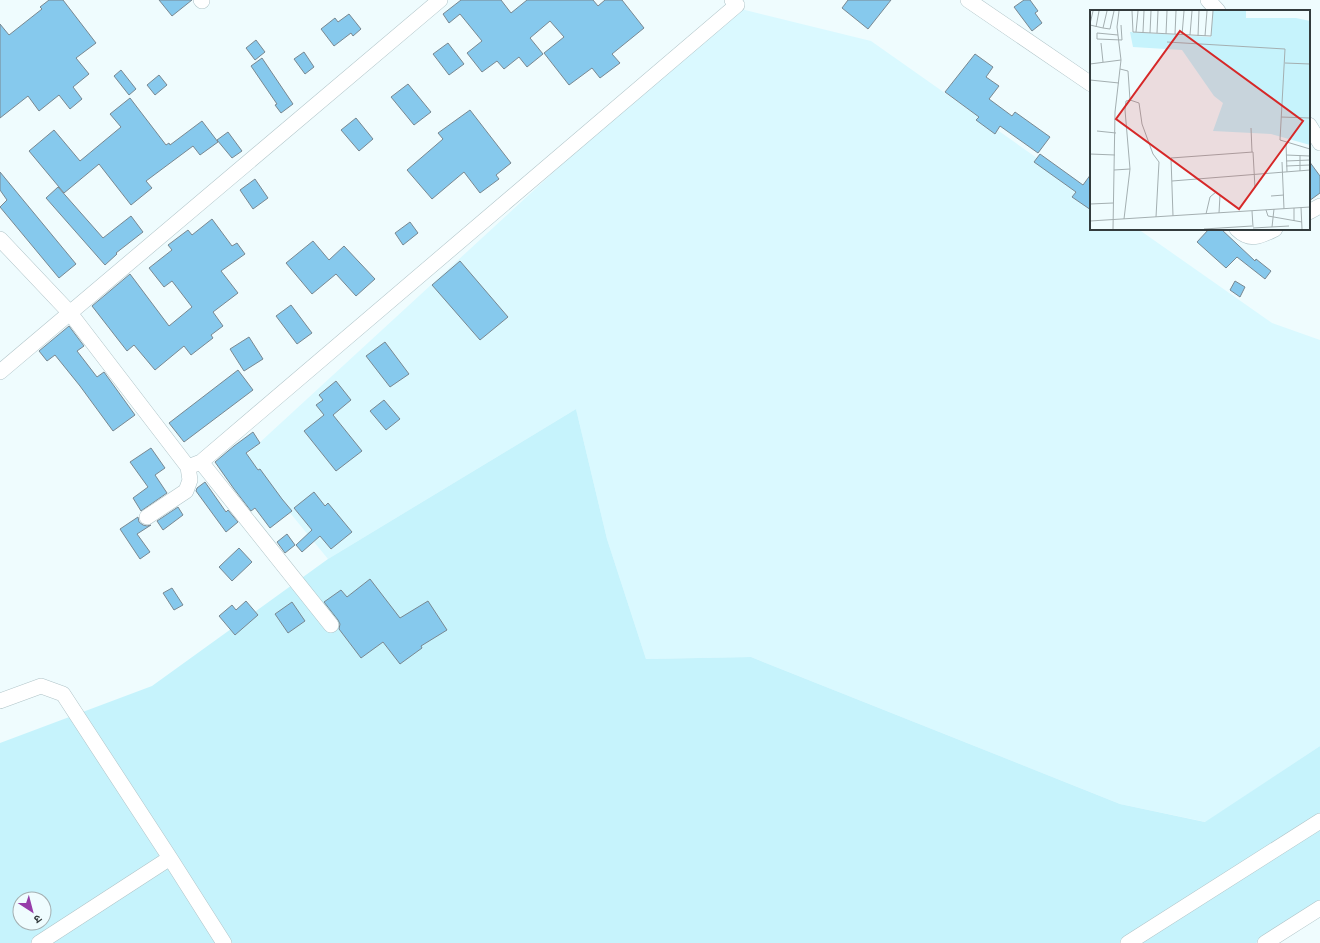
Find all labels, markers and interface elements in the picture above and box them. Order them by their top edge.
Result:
inset map [1090,10,1310,230]
north arrow [12,891,52,931]
text: उ [31,912,44,926]

